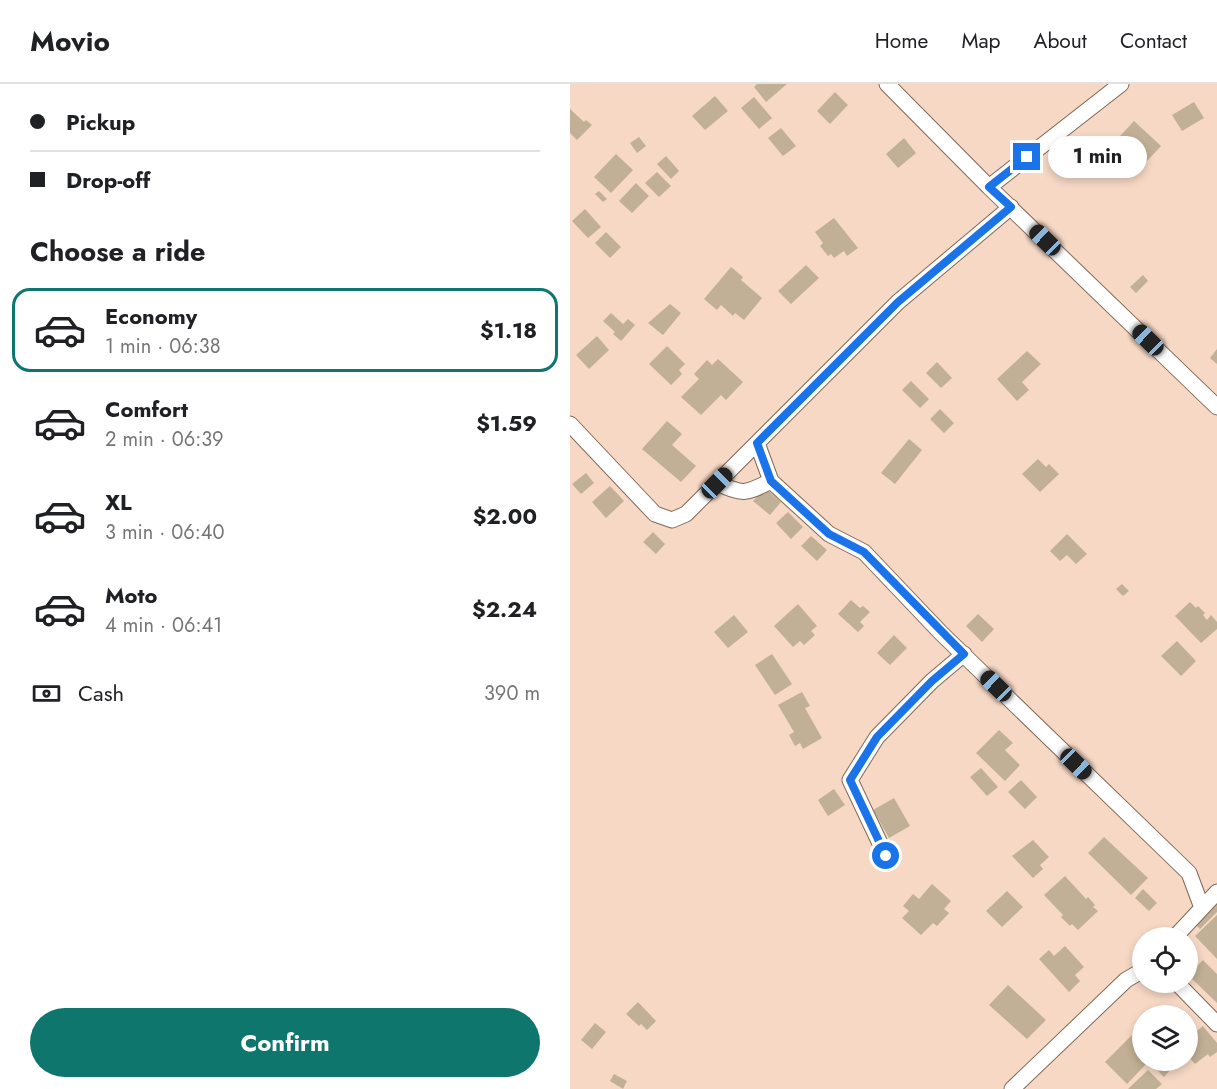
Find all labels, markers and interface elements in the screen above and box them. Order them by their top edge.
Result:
text: Movio [30,21,110,62]
text: Home [875,26,928,56]
text: Map [961,26,1001,56]
text: About [1034,26,1087,56]
text: Contact [1120,26,1187,56]
text: Pickup [66,106,135,138]
callout: 1 min [1048,136,1147,178]
text: 1 min [1073,142,1122,171]
route end [1013,143,1040,170]
text: Drop-off [66,164,150,196]
car [1026,221,1064,259]
text: Choose a ride [30,232,205,271]
text: Economy [105,300,197,332]
icon: car [33,303,87,357]
text: $1.18 [480,314,537,346]
car [1129,321,1167,359]
text: 1 min · 06:38 [105,332,221,361]
text: Comfort [105,393,188,425]
icon: car [33,396,87,450]
text: $1.59 [476,407,537,439]
text: 2 min · 06:39 [105,425,224,454]
car [698,464,736,502]
text: XL [105,486,132,518]
icon: car [33,489,87,543]
text: $2.00 [473,500,537,532]
text: 3 min · 06:40 [105,518,224,547]
text: Moto [105,579,158,611]
icon: car [33,582,87,636]
text: $2.24 [472,593,537,625]
text: 4 min · 06:41 [105,611,222,640]
car [977,667,1015,705]
icon: cash [30,677,63,710]
text: Cash [78,677,124,709]
text: 390 m [484,679,540,708]
car [1057,745,1095,783]
route start [872,842,899,869]
map controls [1132,927,1198,1071]
button: locate [1132,927,1198,993]
button: layers [1132,1005,1198,1071]
button: Confirm [30,1008,540,1077]

